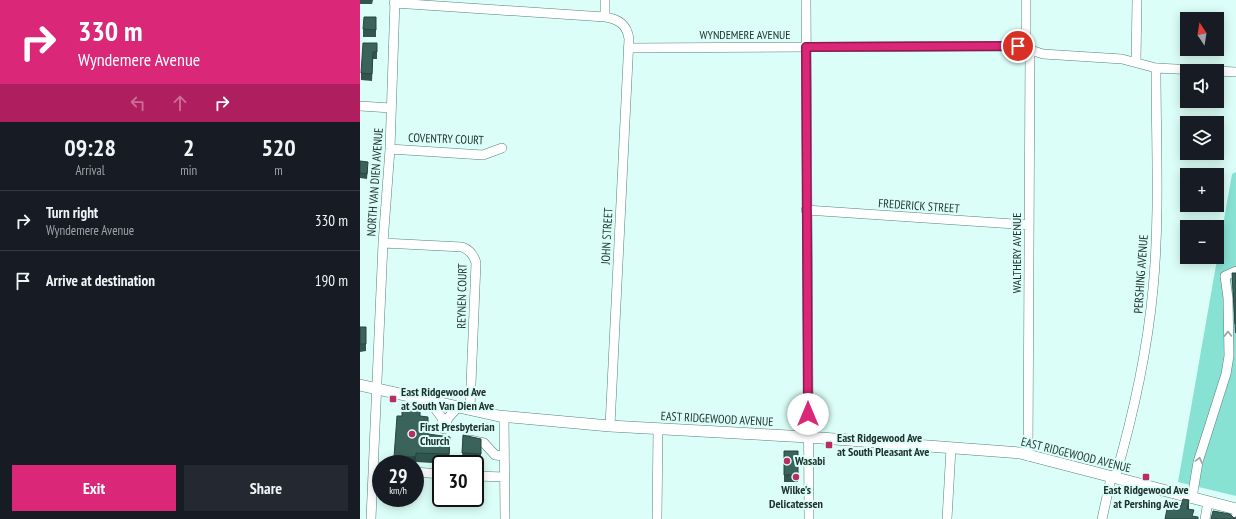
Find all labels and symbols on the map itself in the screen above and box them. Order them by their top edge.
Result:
north arrow [1180,12,1224,56]
street label: WYNDEMERE AVENUE [700,27,791,42]
pin [1001,29,1035,63]
street label: NORTH VAN DIEN AVENUE [363,127,386,237]
street label: COVENTRY COURT [408,130,485,147]
street label: FREDERICK STREET [878,195,961,216]
street label: JOHN STREET [597,207,616,266]
street label: WALTHERY AVENUE [1009,213,1024,293]
street label: PERSHING AVENUE [1130,234,1151,314]
street label: REYNEN COURT [453,262,470,329]
one-way arrow [1224,331,1232,337]
place label: East Ridgewood Ave at South Van Dien Ave [401,384,494,413]
position arrow [787,393,829,435]
marker: East Ridgewood Ave at South Van Dien Ave [388,394,398,404]
street label: EAST RIDGEWOOD AVENUE [660,408,774,429]
place label: First Presbyterian Church [420,419,495,448]
marker: First Presbyterian Church [407,429,417,439]
place label: East Ridgewood Ave at South Pleasant Ave [837,430,929,459]
street label: EAST RIDGEWOOD AVENUE [1020,434,1133,475]
marker: East Ridgewood Ave at South Pleasant Ave [824,440,834,450]
place label: Wasabi [794,453,826,468]
speed limit sign: 30 [432,455,484,507]
marker: Wasabi [782,456,792,466]
one-way arrow [1194,457,1203,464]
marker: Wilke's Delicatessen [791,472,801,482]
marker: East Ridgewood Ave at Pershing Ave [1141,472,1151,482]
place label: Wilke's Delicatessen [769,482,823,511]
place label: East Ridgewood Ave at Pershing Ave [1103,482,1189,511]

